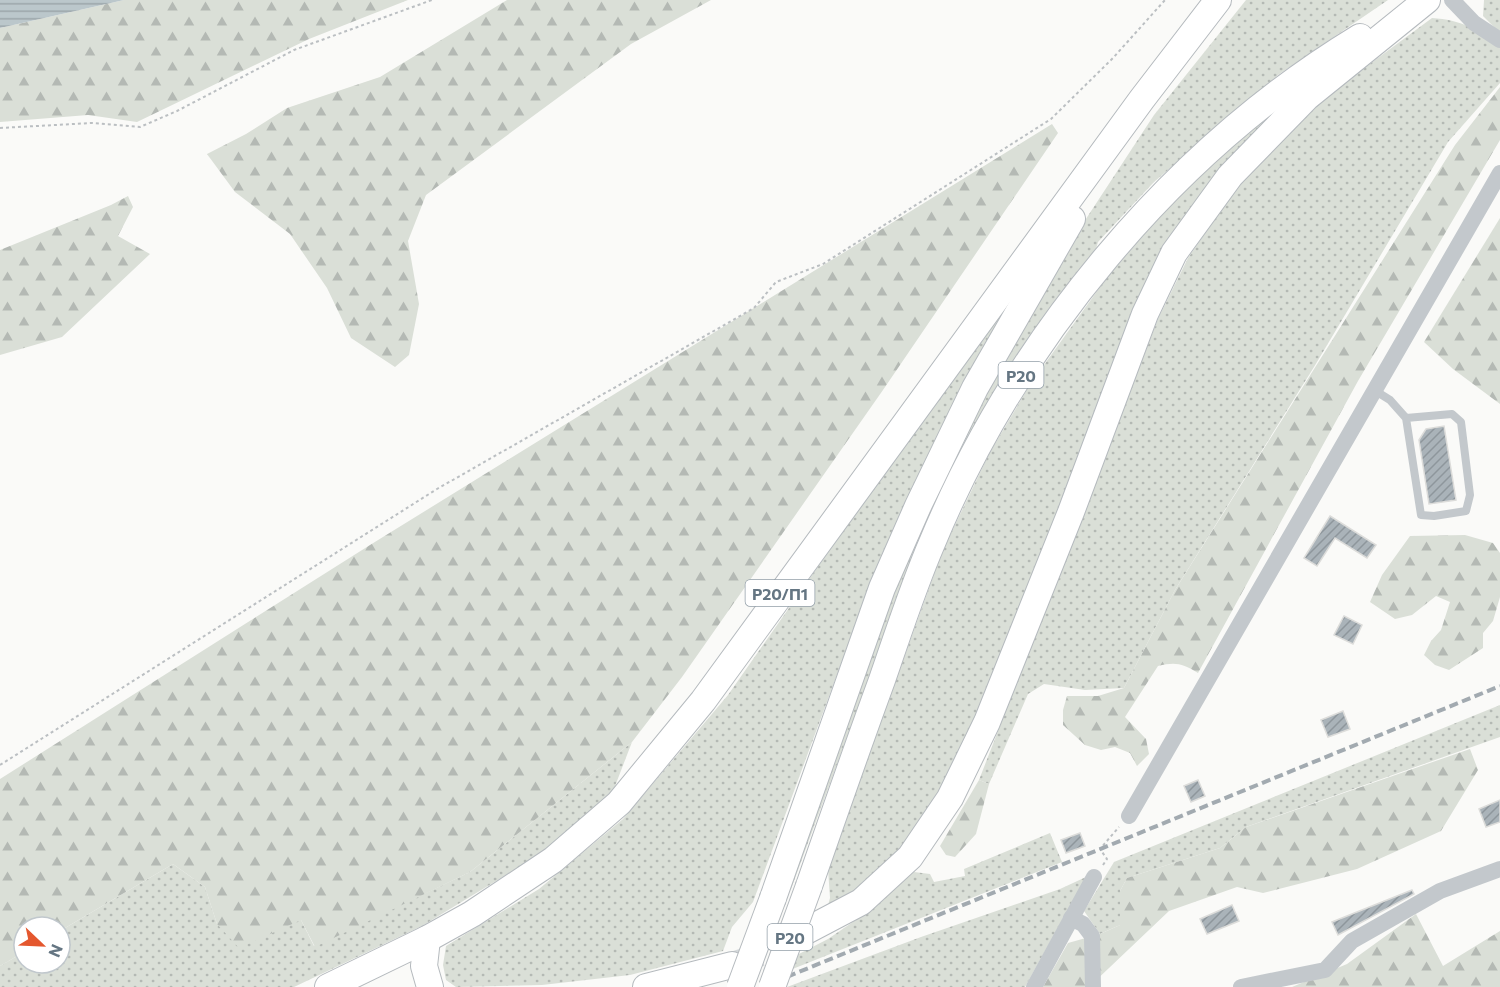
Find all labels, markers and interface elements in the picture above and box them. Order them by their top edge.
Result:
road number: Р20 [998,362,1044,388]
road number: Р20/П1 [746,580,814,606]
north arrow [12,915,72,975]
road number: Р20 [768,924,812,950]
text: N [45,942,67,960]

